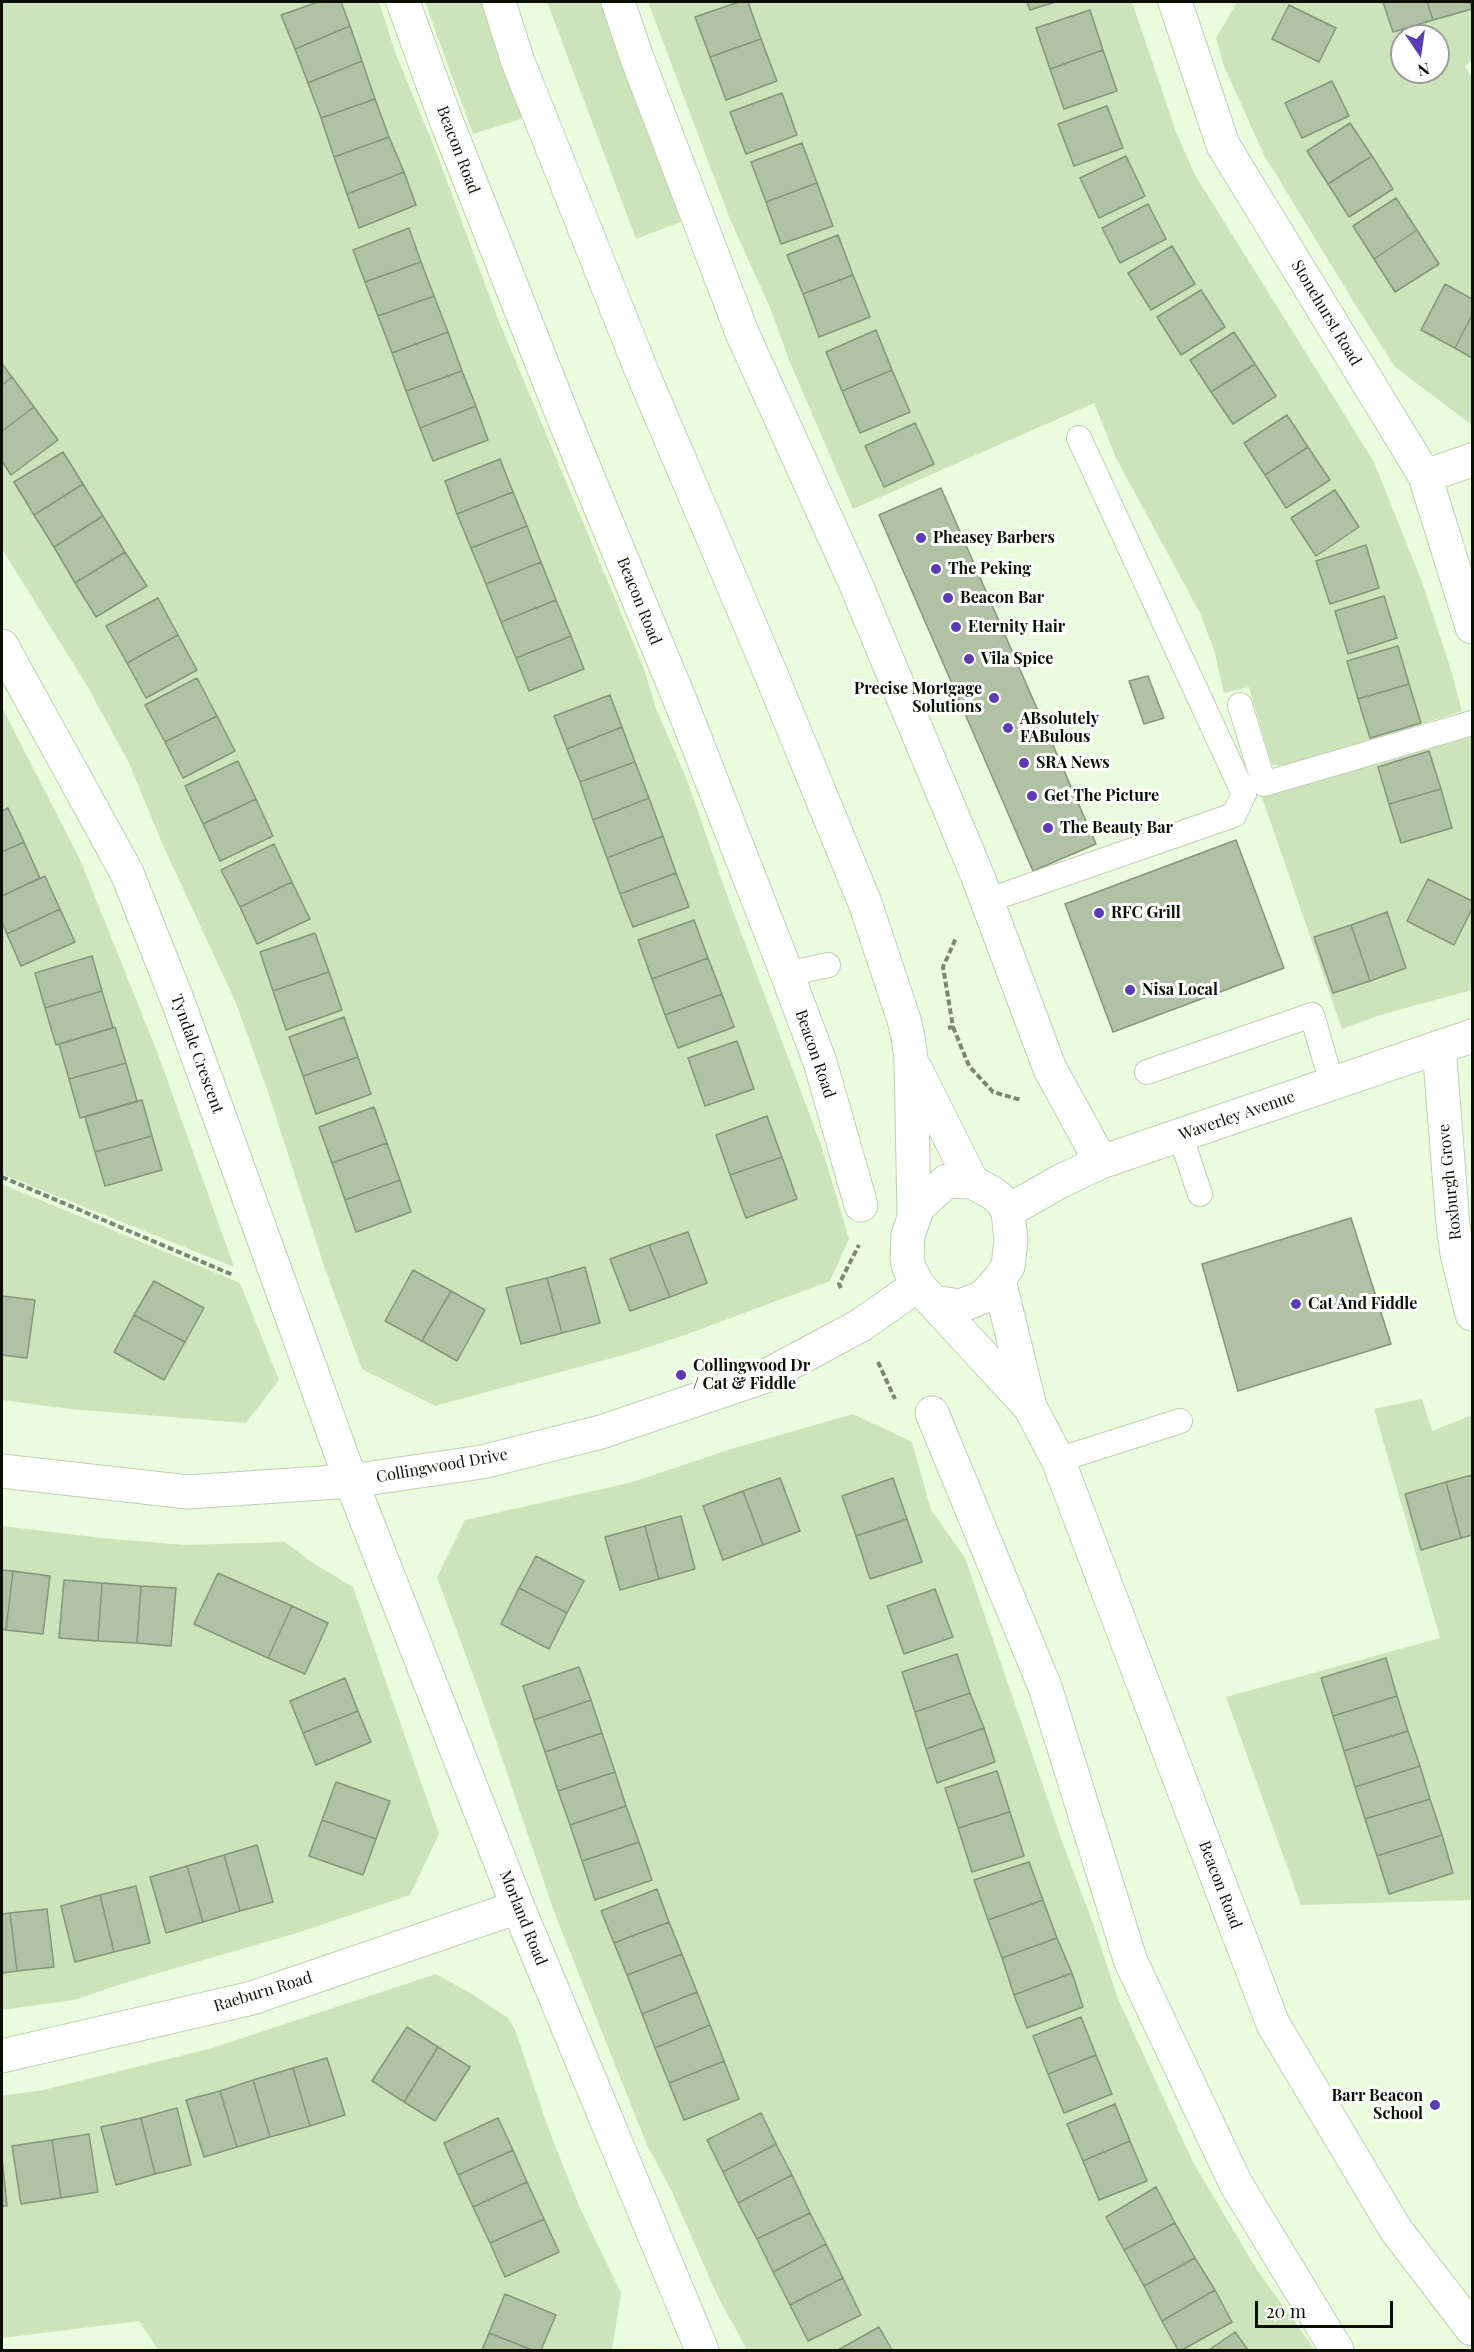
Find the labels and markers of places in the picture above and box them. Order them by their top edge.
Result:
place label: Pheasey Barbers [933,528,1055,548]
marker: Pheasey Barbers [914,531,928,545]
place label: The Peking [948,559,1031,579]
marker: The Peking [929,562,943,576]
place label: Beacon Bar [960,588,1044,608]
marker: Beacon Bar [941,591,955,605]
place label: Eternity Hair [968,617,1065,637]
marker: Eternity Hair [949,620,963,634]
place label: Vila Spice [981,649,1053,669]
marker: Vila Spice [962,652,976,666]
place label: Precise Mortgage Solutions [854,679,982,717]
marker: Precise Mortgage Solutions [987,691,1001,705]
place label: ABsolutely FABulous [1020,709,1099,747]
marker: ABsolutely FABulous [1001,721,1015,735]
place label: SRA News [1036,753,1110,773]
marker: SRA News [1017,756,1031,770]
place label: Get The Picture [1044,786,1159,806]
marker: Get The Picture [1025,789,1039,803]
place label: The Beauty Bar [1060,818,1173,838]
marker: The Beauty Bar [1041,821,1055,835]
place label: RFC Grill [1111,903,1181,923]
marker: RFC Grill [1092,906,1106,920]
place label: Nisa Local [1142,980,1218,1000]
marker: Nisa Local [1123,983,1137,997]
place label: Cat And Fiddle [1308,1294,1417,1314]
marker: Cat And Fiddle [1289,1297,1303,1311]
place label: Collingwood Dr / Cat & Fiddle [693,1356,810,1394]
marker: Collingwood Dr / Cat & Fiddle [674,1368,688,1382]
place label: Barr Beacon School [1331,2086,1423,2124]
marker: Barr Beacon School [1428,2098,1442,2112]

